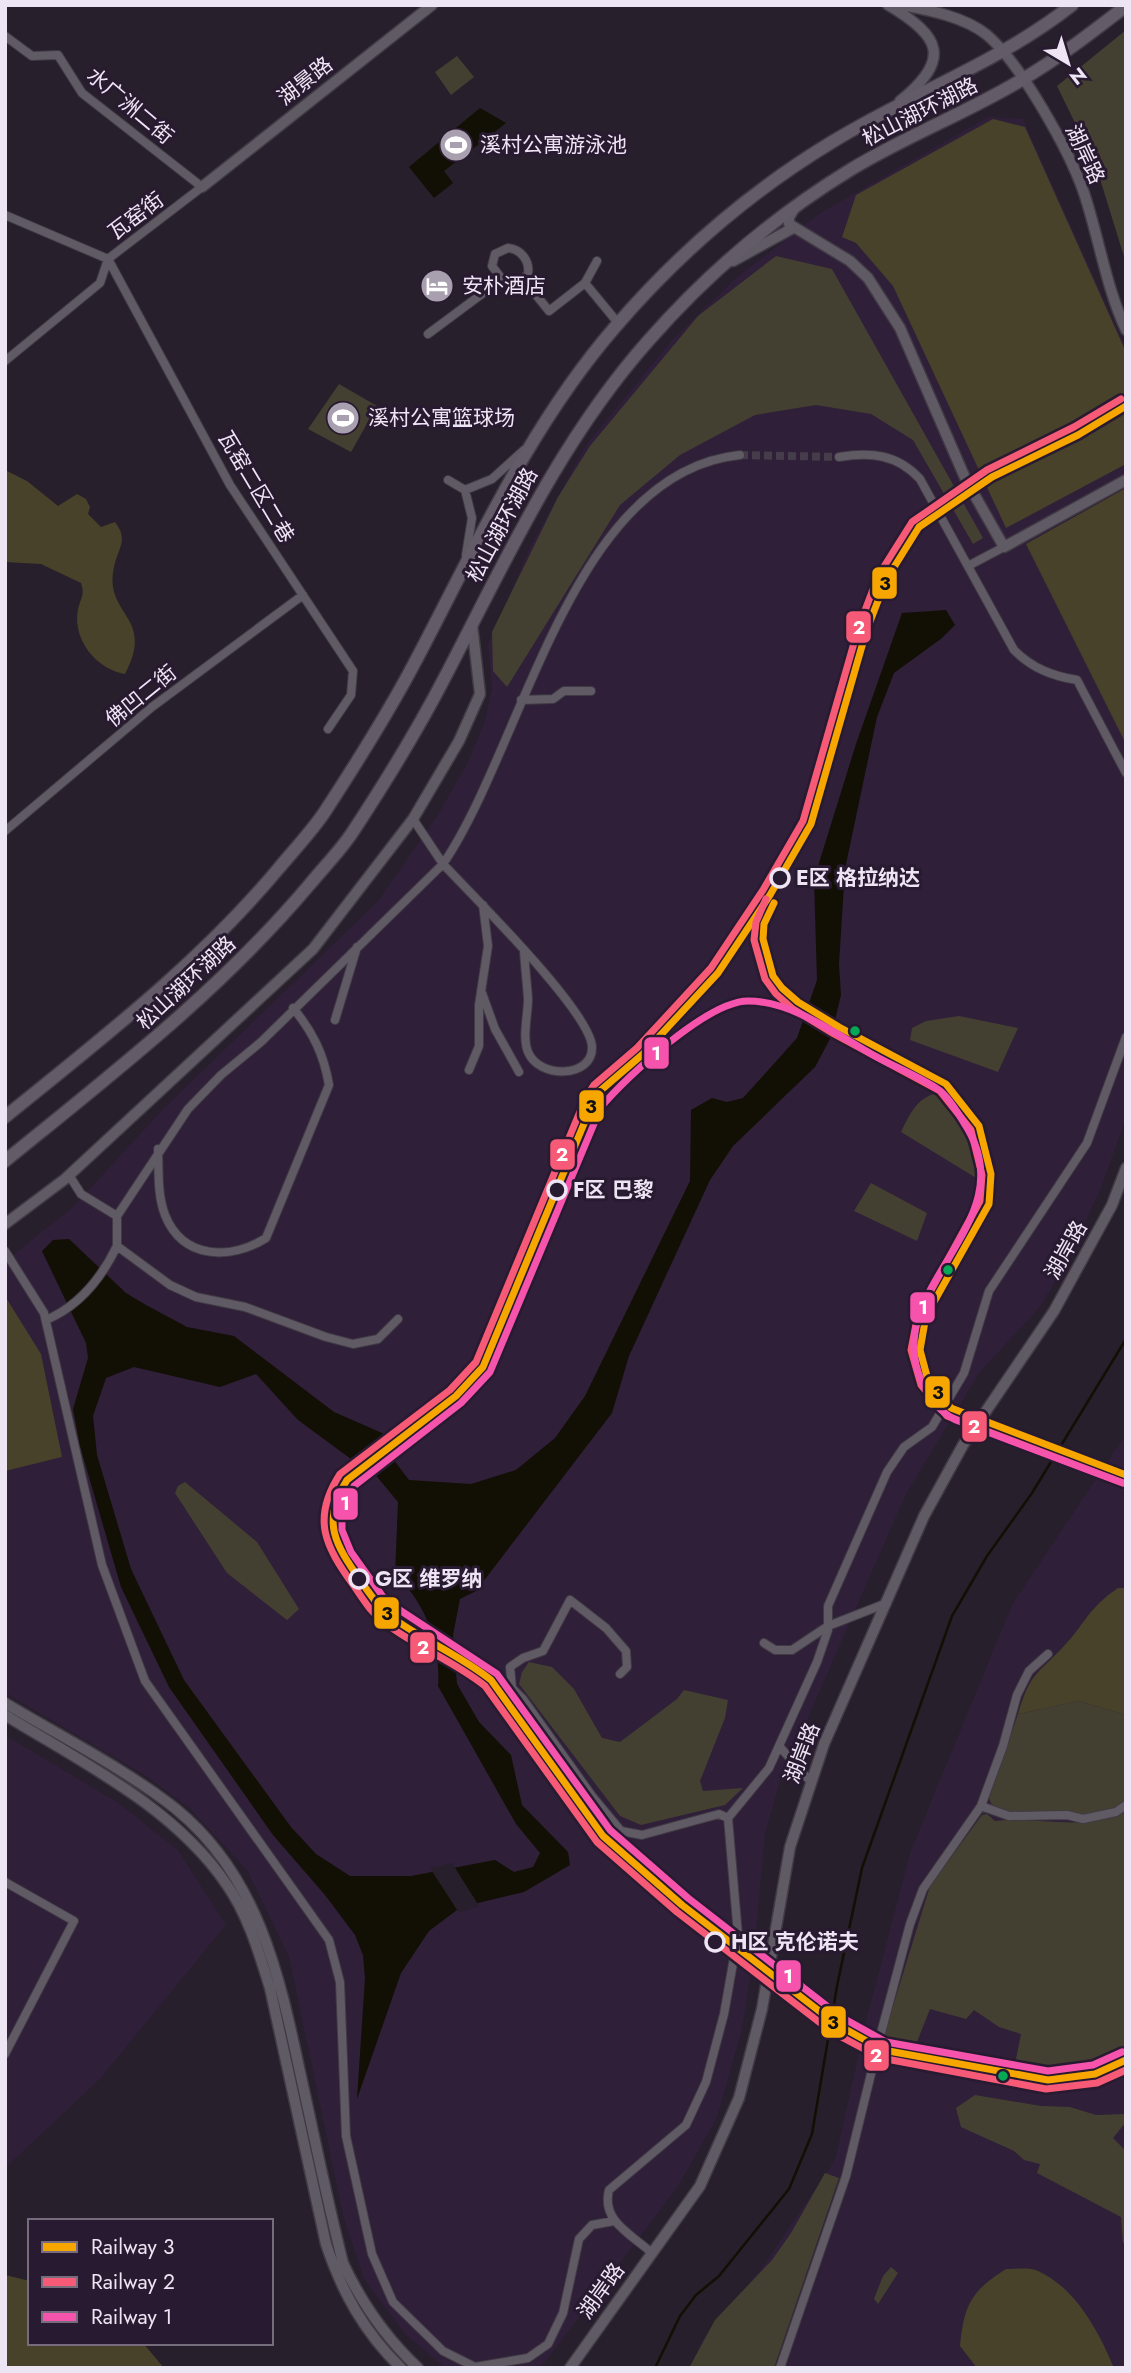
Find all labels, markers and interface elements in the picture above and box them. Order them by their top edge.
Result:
north arrow [1033,28,1103,98]
street label: 湖景路 [271,50,339,112]
street label: 水广洲二街 [80,61,180,151]
text: N [1064,61,1092,91]
street label: 松山湖环湖路 [857,70,983,154]
street label: 湖岸路 [1058,119,1112,189]
sports icon: 溪村公寓游泳池 [437,126,475,164]
place label: 溪村公寓游泳池 [480,130,627,160]
street label: 瓦窑街 [102,185,170,247]
hotel icon: 安朴酒店 [418,267,456,305]
place label: 安朴酒店 [462,271,546,301]
sports icon: 溪村公寓篮球场 [324,399,362,437]
place label: 溪村公寓篮球场 [368,403,515,433]
street label: 瓦窑二区二巷 [211,425,301,549]
street label: 松山湖环湖路 [459,462,545,588]
line badge: 3 [871,566,898,600]
text: 3 [879,570,891,597]
line badge: 2 [845,610,872,644]
text: 2 [853,614,865,641]
street label: 佛凹二街 [99,658,183,734]
place label: E区 格拉纳达 [796,863,920,893]
marker: E区 格拉纳达 [770,868,790,888]
street label: 松山湖环湖路 [130,929,242,1037]
unlabelled marker [848,1024,862,1038]
line badge: 1 [643,1036,670,1070]
text: 1 [651,1040,661,1067]
line badge: 3 [578,1089,605,1123]
text: 3 [585,1093,597,1120]
line badge: 2 [549,1138,576,1171]
text: 2 [556,1141,568,1168]
place label: F区 巴黎 [573,1175,654,1205]
marker: F区 巴黎 [547,1180,567,1200]
street label: 湖岸路 [1038,1215,1094,1285]
unlabelled marker [941,1263,955,1277]
line badge: 1 [909,1291,936,1324]
text: 1 [918,1294,928,1321]
line badge: 3 [924,1375,951,1409]
text: 3 [932,1379,944,1406]
line badge: 2 [961,1410,988,1443]
text: 2 [968,1413,980,1440]
line badge: 1 [332,1487,359,1521]
text: 1 [340,1490,350,1517]
place label: G区 维罗纳 [375,1564,482,1594]
marker: G区 维罗纳 [349,1569,369,1589]
line badge: 3 [373,1596,400,1630]
text: 3 [381,1600,393,1627]
line badge: 2 [409,1631,436,1664]
text: 2 [417,1634,429,1661]
street label: 湖岸路 [777,1718,827,1788]
place label: H区 克伦诺夫 [731,1927,859,1957]
marker: H区 克伦诺夫 [705,1932,725,1952]
line badge: 1 [775,1959,802,1993]
text: 1 [783,1963,793,1990]
line badge: 3 [820,2005,847,2039]
text: 3 [827,2009,839,2036]
line badge: 2 [863,2039,890,2072]
text: 2 [870,2042,882,2069]
unlabelled marker [996,2069,1010,2083]
legend [28,2219,273,2345]
text: Railway 3 [91,2232,174,2262]
street label: 湖岸路 [570,2257,632,2325]
text: Railway 2 [91,2267,175,2297]
text: Railway 1 [91,2302,172,2332]

